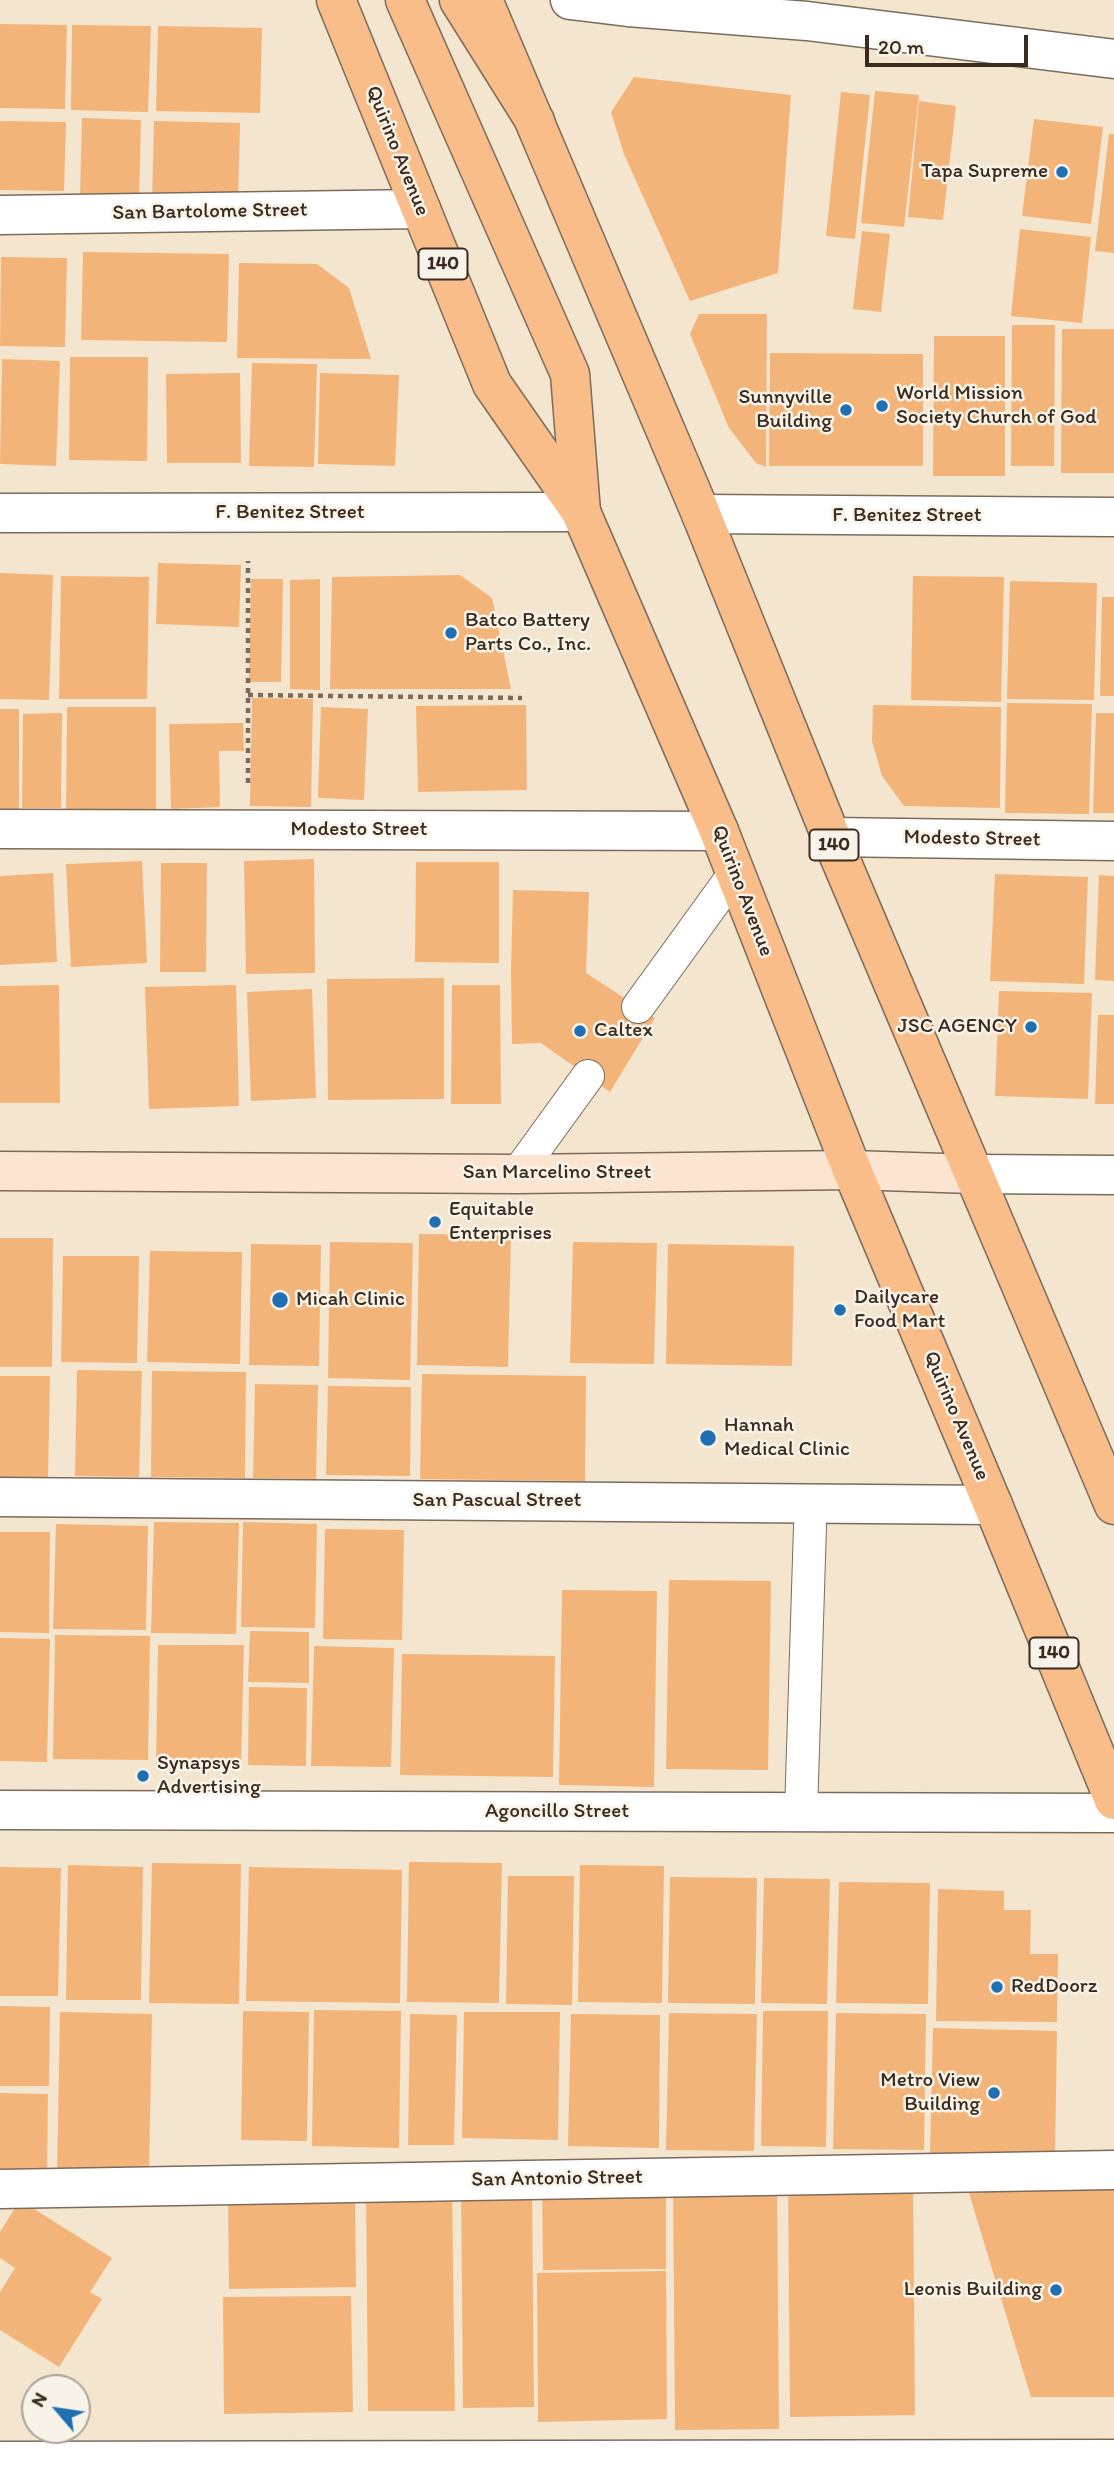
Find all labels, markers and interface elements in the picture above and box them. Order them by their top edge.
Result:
scale bar [869,21,1032,65]
text: 20 m [878,34,924,59]
street label: Quirino Avenue [359,82,435,220]
place label: Tapa Supreme [921,159,1048,185]
marker: Tapa Supreme [1054,164,1070,180]
street label: San Bartolome Street [112,198,308,226]
road number: 140 [418,248,467,280]
place label: World Mission Society Church of God [896,381,1097,431]
place label: Sunnyville Building [738,385,832,435]
marker: World Mission Society Church of God [874,398,890,414]
marker: Sunnyville Building [838,402,854,418]
street label: F. Benitez Street [215,500,365,526]
street label: F. Benitez Street [832,503,982,529]
place label: Batco Battery Parts Co., Inc. [465,608,591,658]
marker: Batco Battery Parts Co., Inc. [443,625,459,641]
street label: Modesto Street [291,817,427,843]
street label: Quirino Avenue [705,822,779,960]
street label: Modesto Street [903,825,1041,853]
road number: 140 [810,830,858,860]
place label: JSC AGENCY [898,1014,1017,1040]
place label: Caltex [594,1018,653,1044]
marker: JSC AGENCY [1023,1019,1039,1035]
marker: Caltex [572,1023,588,1039]
street label: San Marcelino Street [463,1160,651,1186]
place label: Equitable Enterprises [449,1197,552,1247]
marker: Equitable Enterprises [427,1214,443,1230]
place label: Dailycare Food Mart [854,1285,945,1335]
place label: Micah Clinic [296,1287,405,1313]
marker: Micah Clinic [270,1290,290,1310]
marker: Dailycare Food Mart [832,1302,848,1318]
street label: Quirino Avenue [917,1347,995,1485]
place label: Hannah Medical Clinic [724,1413,850,1463]
marker: Hannah Medical Clinic [698,1428,718,1448]
street label: San Pascual Street [412,1488,582,1514]
road number: 140 [1030,1638,1078,1668]
place label: Synapsys Advertising [157,1751,261,1801]
marker: Synapsys Advertising [135,1768,151,1784]
street label: Agoncillo Street [485,1799,629,1825]
place label: RedDoorz [1011,1974,1097,2000]
marker: RedDoorz [989,1979,1005,1995]
place label: Metro View Building [880,2068,980,2118]
marker: Metro View Building [986,2085,1002,2101]
street label: San Antonio Street [471,2165,643,2193]
place label: Leonis Building [904,2277,1042,2303]
marker: Leonis Building [1048,2282,1064,2298]
north arrow [21,2374,91,2444]
text: N [26,2388,52,2411]

